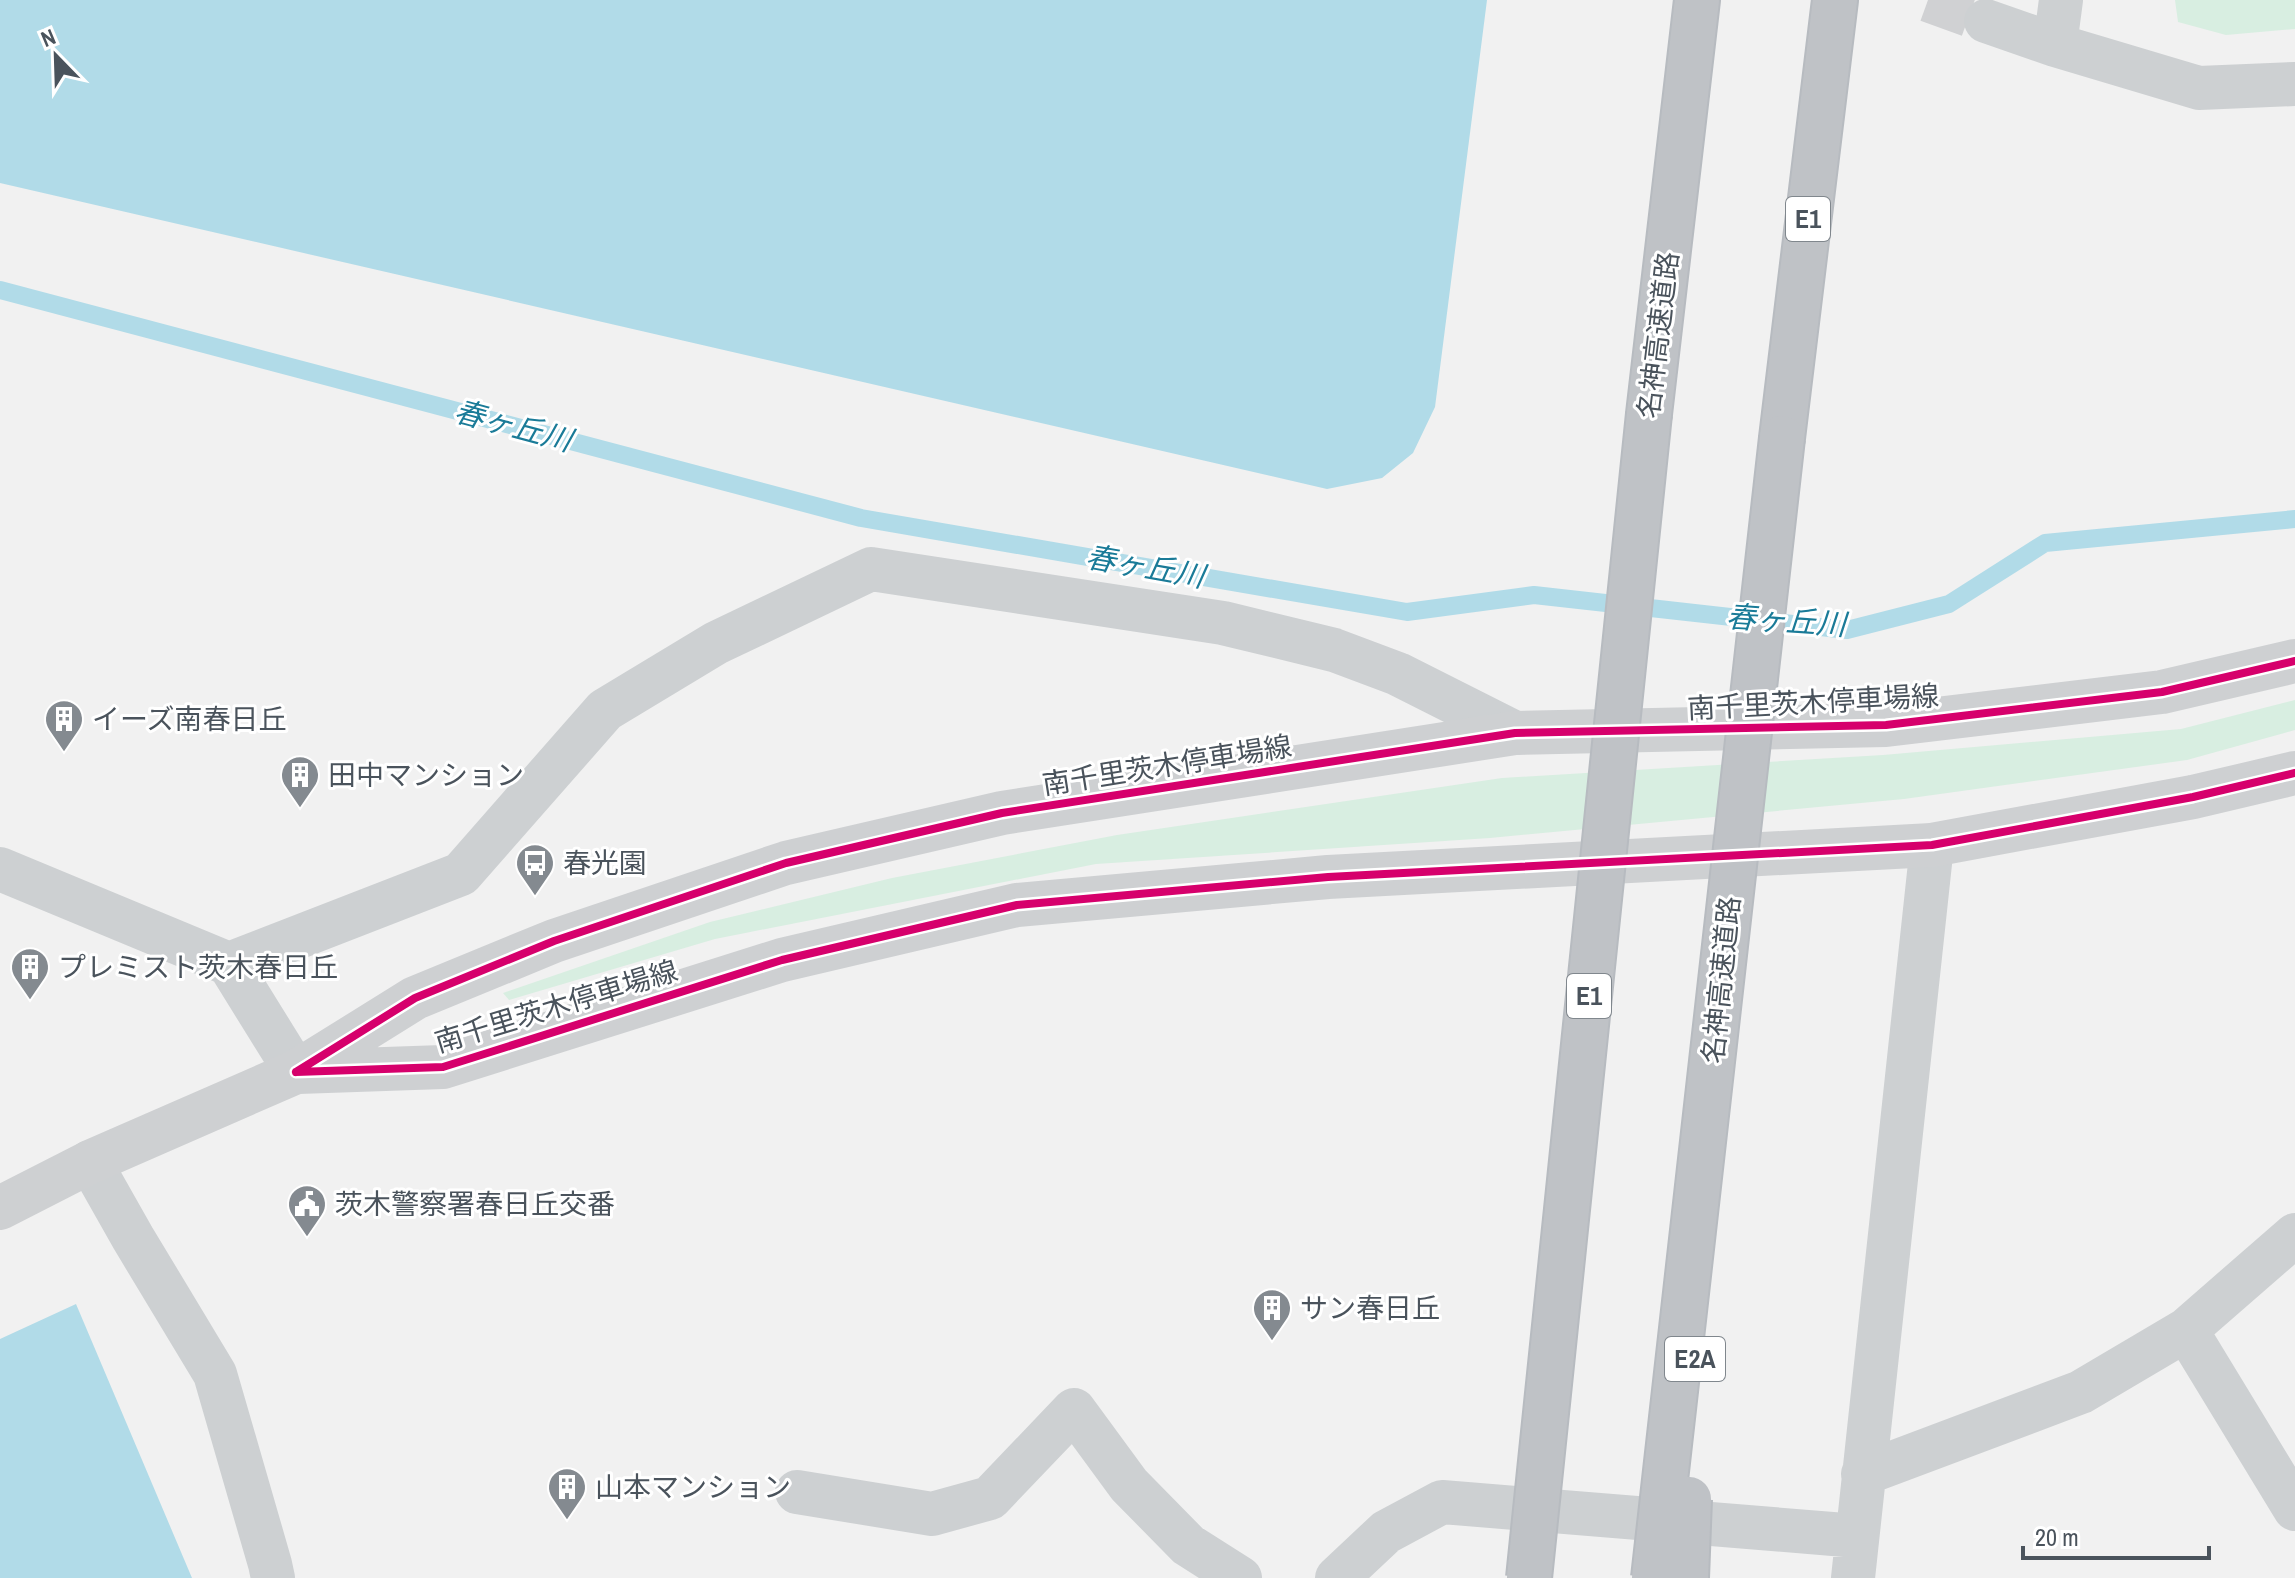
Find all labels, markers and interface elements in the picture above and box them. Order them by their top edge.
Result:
north arrow [16,16,96,96]
text: N [36,21,60,54]
road number: E1 [1786,197,1830,241]
street label: 名神高速道路 [1629,249,1687,421]
water label: 春ヶ丘川 [450,390,579,461]
water label: 春ヶ丘川 [1083,536,1211,597]
water label: 春ヶ丘川 [1725,596,1850,644]
street label: 南千里茨木停車場線 [1686,676,1940,728]
building icon: イーズ南春日丘 [43,698,85,753]
place label: イーズ南春日丘 [92,700,287,738]
street label: 南千里茨木停車場線 [1040,727,1294,803]
building icon: 田中マンション [279,754,321,809]
place label: 田中マンション [328,756,524,794]
bus stop icon: 春光園 [514,842,556,897]
place label: 春光園 [563,844,647,882]
street label: 名神高速道路 [1693,894,1749,1066]
building icon: プレミスト茨木春日丘 [9,946,51,1001]
place label: プレミスト茨木春日丘 [58,948,338,986]
street label: 南千里茨木停車場線 [430,951,682,1061]
road number: E1 [1567,974,1611,1018]
public building icon: 茨木警察署春日丘交番 [286,1183,328,1238]
place label: 茨木警察署春日丘交番 [335,1185,615,1223]
building icon: サン春日丘 [1251,1287,1293,1342]
place label: サン春日丘 [1300,1289,1440,1327]
road number: E2A [1665,1337,1725,1381]
building icon: 山本マンション [546,1466,588,1521]
place label: 山本マンション [595,1468,791,1506]
scale bar [2023,1510,2209,1560]
text: 20 m [2035,1521,2079,1553]

